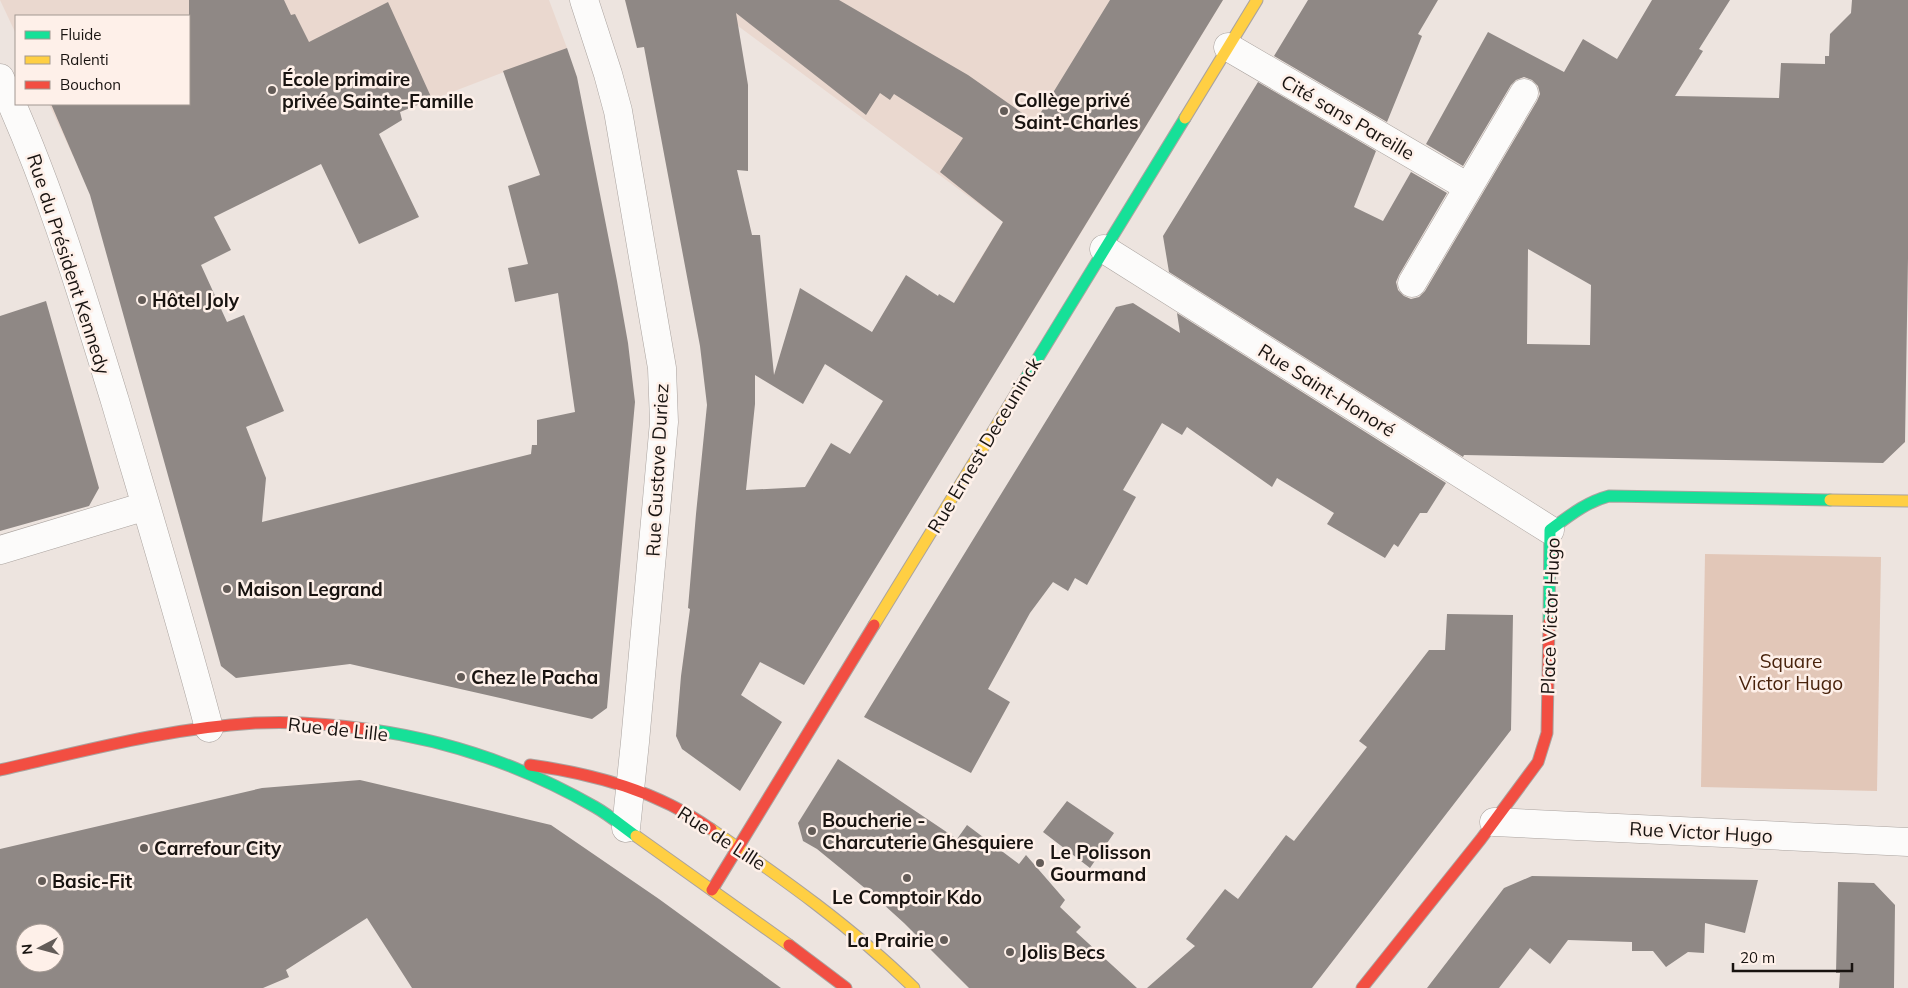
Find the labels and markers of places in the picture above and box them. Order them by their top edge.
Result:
place label: École primaire privée Sainte-Famille [282,67,474,113]
marker: École primaire privée Sainte-Famille [266,84,278,96]
place label: Collège privé Saint-Charles [1014,88,1139,134]
marker: Collège privé Saint-Charles [998,105,1010,117]
place label: Hôtel Joly [152,288,240,312]
marker: Hôtel Joly [136,294,148,306]
place label: Maison Legrand [237,577,383,601]
marker: Maison Legrand [221,583,233,595]
place label: Chez le Pacha [471,665,598,689]
marker: Chez le Pacha [455,671,467,683]
place label: Boucherie - Charcuterie Ghesquiere [822,808,1034,854]
marker: Boucherie - Charcuterie Ghesquiere [806,825,818,837]
place label: Carrefour City [154,836,282,860]
place label: Le Polisson Gourmand [1050,840,1151,886]
marker: Carrefour City [138,842,150,854]
marker: Le Polisson Gourmand [1034,857,1046,869]
place label: Basic-Fit [52,869,132,893]
marker: Le Comptoir Kdo [901,872,913,884]
marker: Basic-Fit [36,875,48,887]
place label: Le Comptoir Kdo [832,885,982,909]
place label: La Prairie [847,928,934,952]
marker: La Prairie [938,934,950,946]
place label: Jolis Becs [1020,940,1105,964]
marker: Jolis Becs [1004,946,1016,958]

